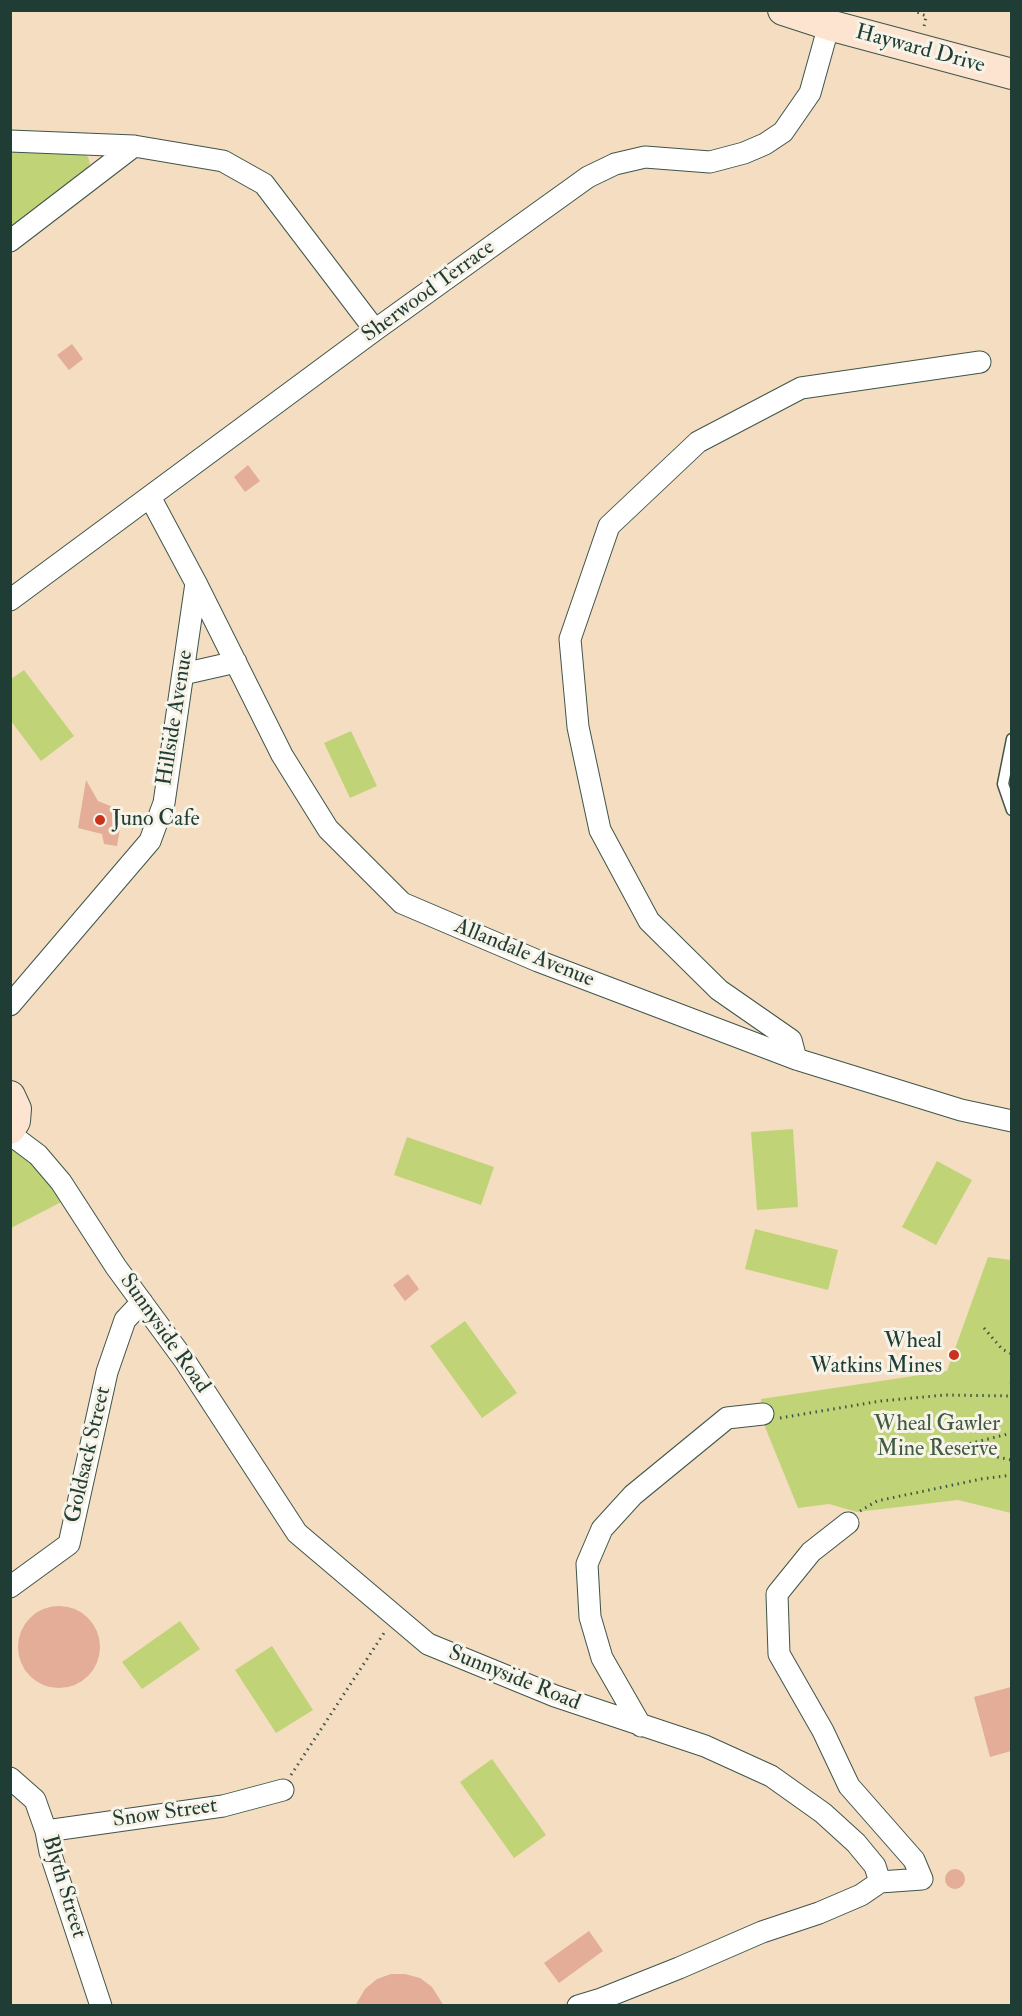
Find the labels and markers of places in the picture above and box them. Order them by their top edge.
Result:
place label: Juno Cafe [112,807,200,833]
marker: Juno Cafe [93,813,107,827]
place label: Wheal Watkins Mines [810,1329,942,1380]
marker: Wheal Watkins Mines [947,1348,961,1362]

